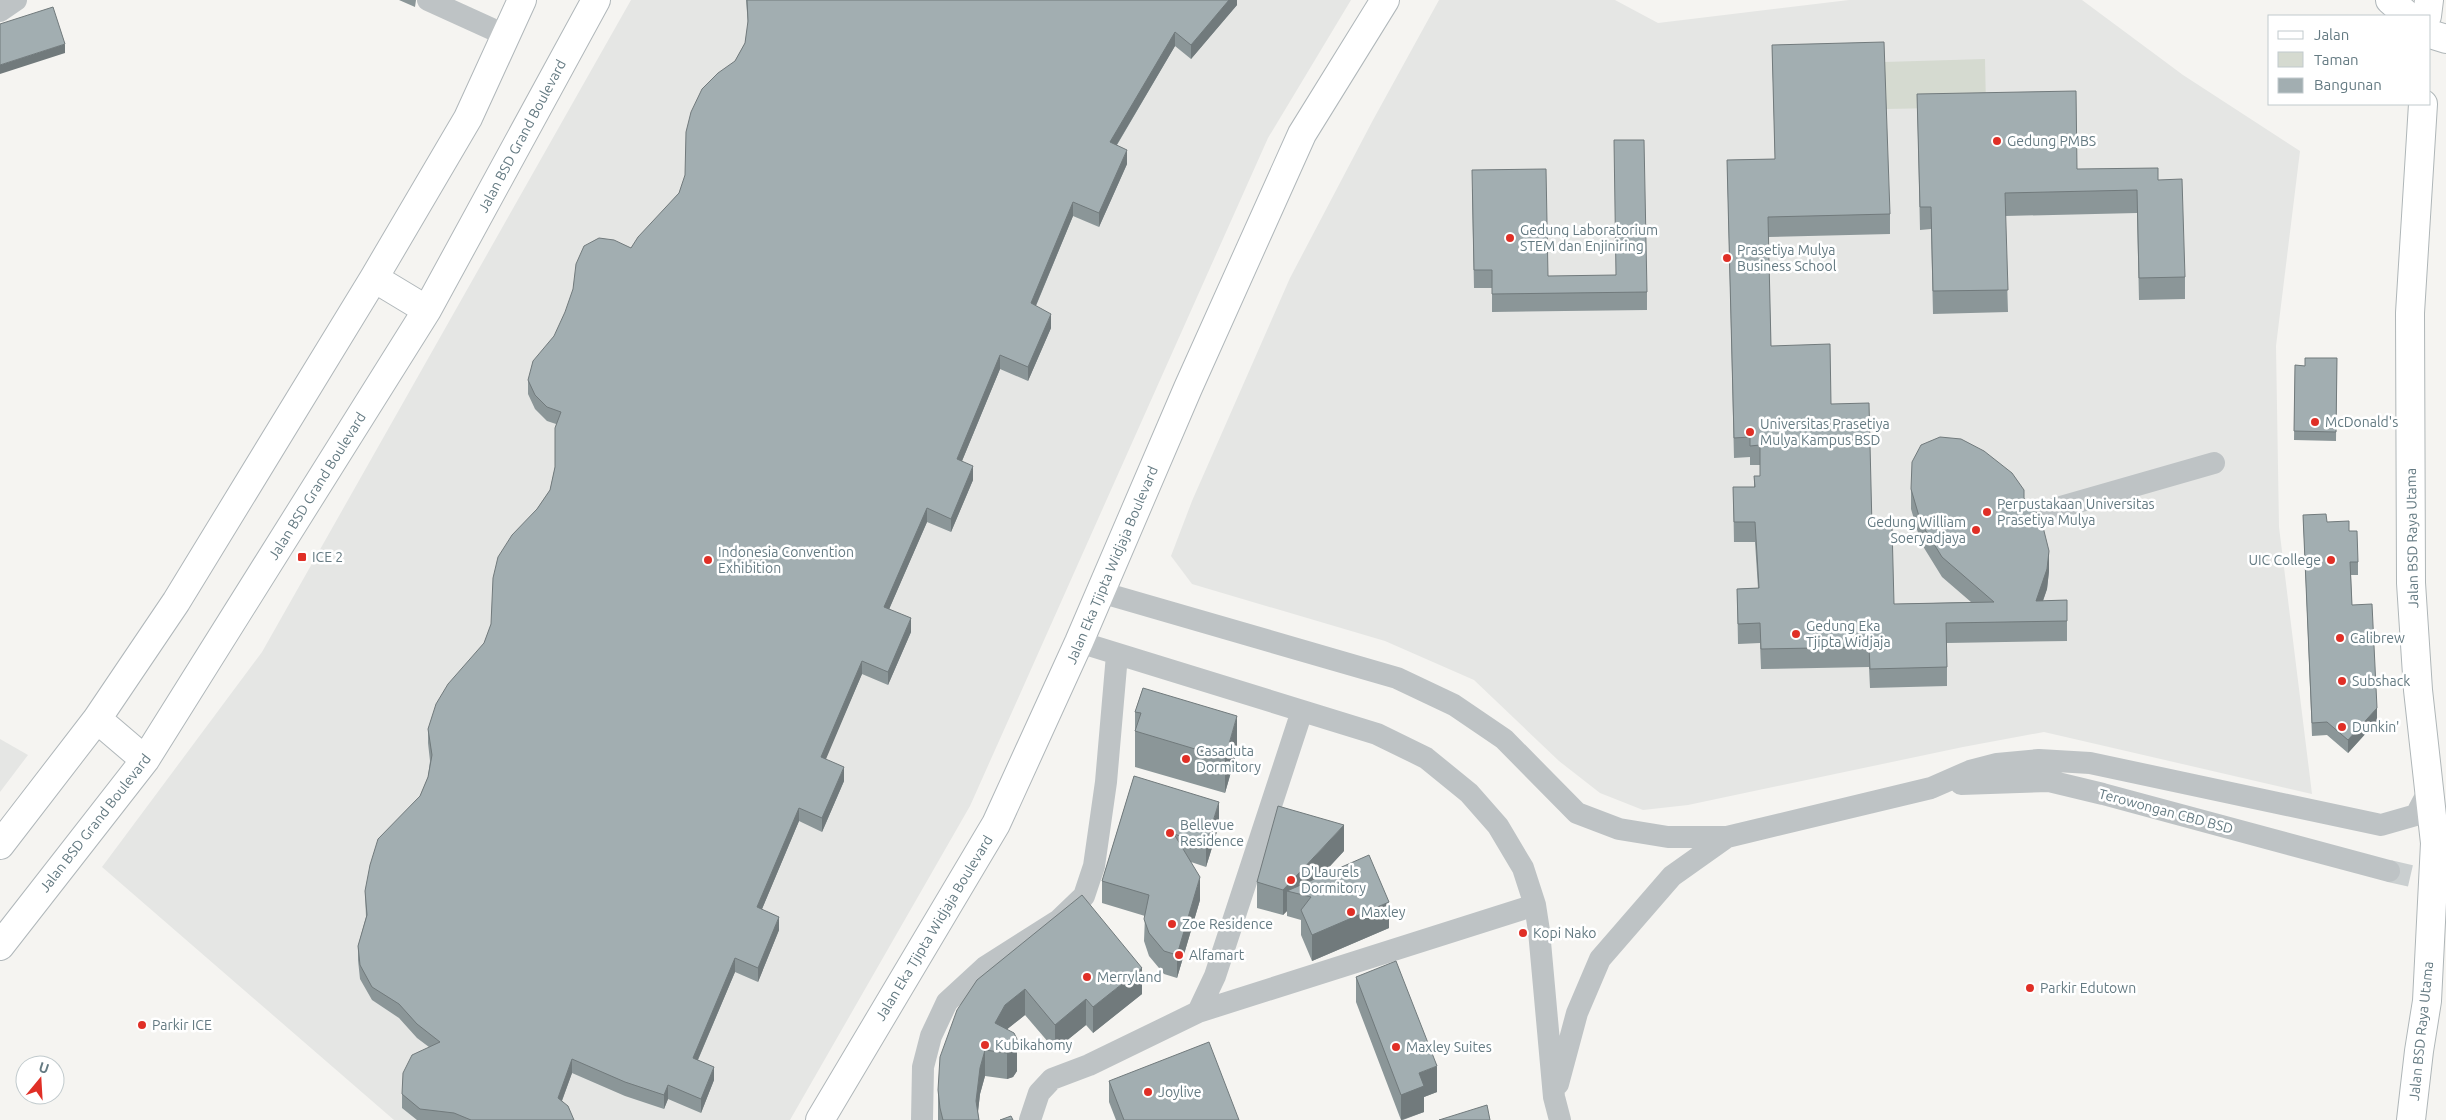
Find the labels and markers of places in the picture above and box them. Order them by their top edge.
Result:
place label: Gedung PMBS [2007,133,2096,149]
marker: Gedung PMBS [1991,135,2003,147]
place label: Gedung Laboratorium STEM dan Enjiniring [1520,222,1658,254]
marker: Gedung Laboratorium STEM dan Enjiniring [1504,232,1516,244]
place label: Prasetiya Mulya Business School [1737,242,1837,274]
marker: Prasetiya Mulya Business School [1721,252,1733,264]
place label: McDonald's [2325,414,2398,430]
place label: Universitas Prasetiya Mulya Kampus BSD [1760,416,1890,448]
marker: McDonald's [2309,416,2321,428]
marker: Universitas Prasetiya Mulya Kampus BSD [1744,426,1756,438]
place label: Perpustakaan Universitas Prasetiya Mulya [1997,496,2155,528]
marker: Perpustakaan Universitas Prasetiya Mulya [1981,506,1993,518]
place label: Gedung William Soeryadjaya [1867,514,1966,546]
marker: Gedung William Soeryadjaya [1970,524,1982,536]
place label: Indonesia Convention Exhibition [718,544,854,576]
place label: ICE 2 [312,549,343,565]
marker: ICE 2 [296,551,308,563]
place label: UIC College [2248,552,2321,568]
marker: Indonesia Convention Exhibition [702,554,714,566]
marker: UIC College [2325,554,2337,566]
place label: Gedung Eka Tjipta Widjaja [1806,618,1891,650]
marker: Gedung Eka Tjipta Widjaja [1790,628,1802,640]
place label: Calibrew [2350,630,2405,646]
marker: Calibrew [2334,632,2346,644]
place label: Subshack [2352,673,2410,689]
marker: Subshack [2336,675,2348,687]
place label: Dunkin' [2352,719,2399,735]
marker: Dunkin' [2336,721,2348,733]
place label: Casaduta Dormitory [1196,743,1261,775]
marker: Casaduta Dormitory [1180,753,1192,765]
place label: Bellevue Residence [1180,817,1244,849]
marker: Bellevue Residence [1164,827,1176,839]
place label: D'Laurels Dormitory [1301,864,1366,896]
marker: D'Laurels Dormitory [1285,874,1297,886]
place label: Maxley [1361,904,1406,920]
marker: Maxley [1345,906,1357,918]
place label: Zoe Residence [1182,916,1273,932]
marker: Zoe Residence [1166,918,1178,930]
place label: Kopi Nako [1533,925,1597,941]
marker: Kopi Nako [1517,927,1529,939]
place label: Alfamart [1189,947,1245,963]
marker: Alfamart [1173,949,1185,961]
place label: Merryland [1097,969,1162,985]
marker: Merryland [1081,971,1093,983]
place label: Parkir Edutown [2040,980,2136,996]
marker: Parkir Edutown [2024,982,2036,994]
place label: Parkir ICE [152,1017,212,1033]
marker: Parkir ICE [136,1019,148,1031]
place label: Kubikahomy [995,1037,1073,1053]
marker: Kubikahomy [979,1039,991,1051]
place label: Maxley Suites [1406,1039,1492,1055]
marker: Maxley Suites [1390,1041,1402,1053]
place label: Joylive [1158,1084,1201,1100]
marker: Joylive [1142,1086,1154,1098]

